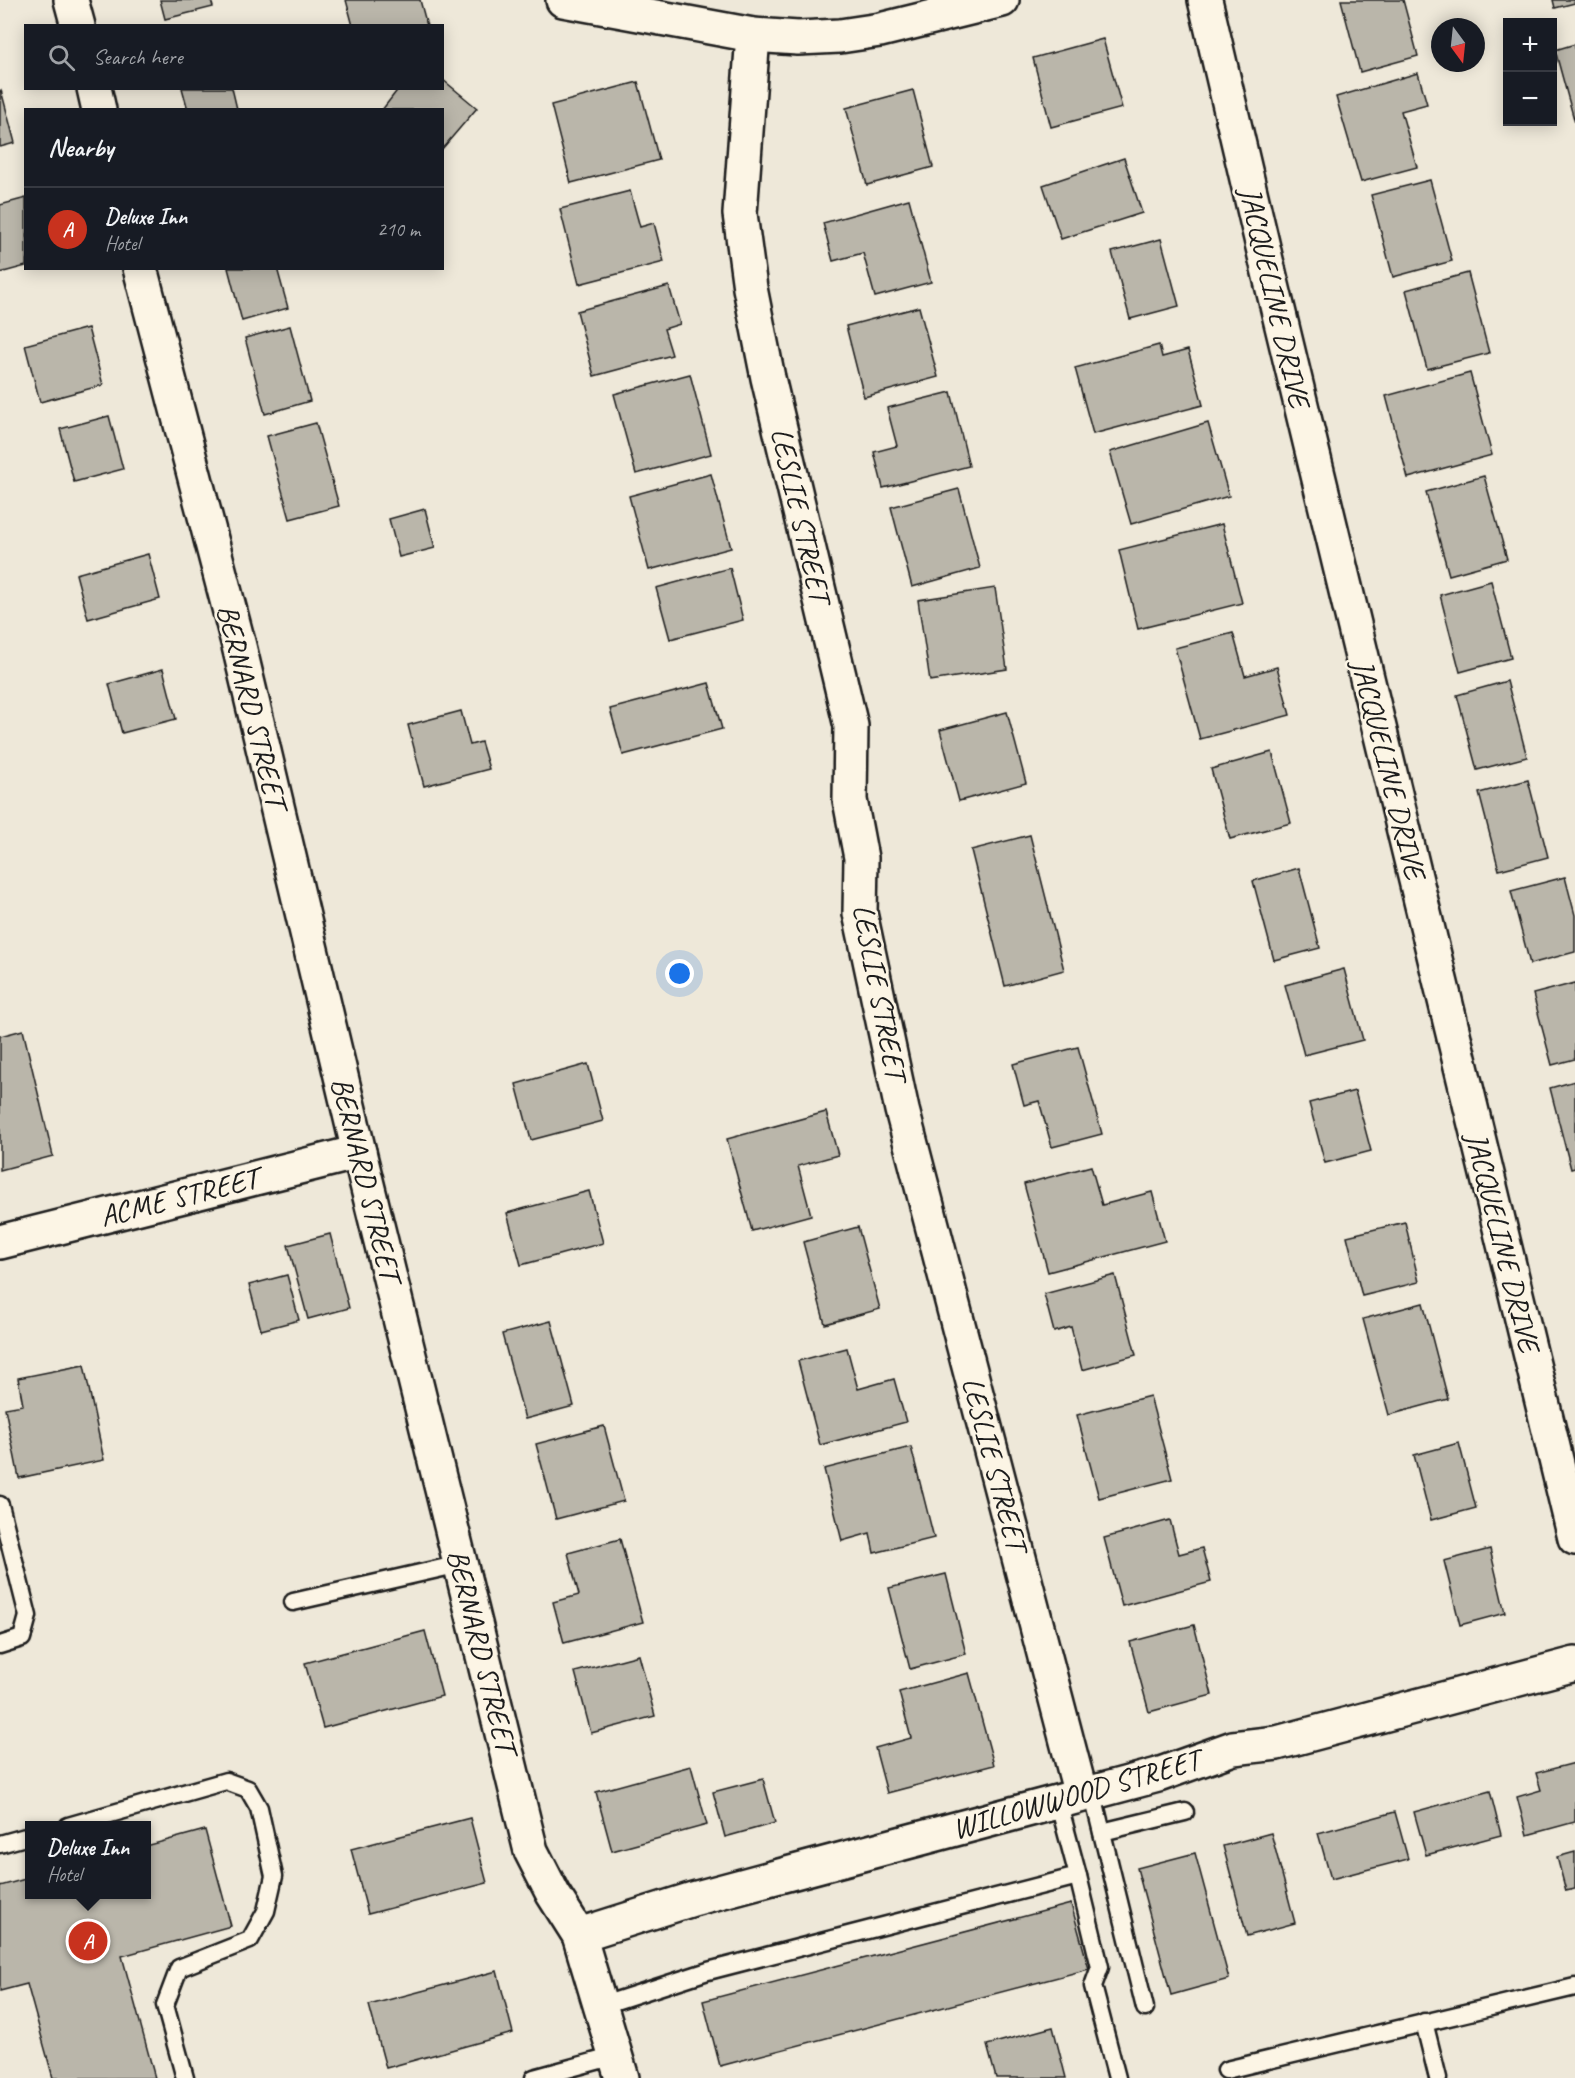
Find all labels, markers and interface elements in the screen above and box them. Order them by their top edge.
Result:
north arrow [1431,18,1485,72]
map controls [1503,18,1557,126]
button: + [1503,18,1557,72]
search box [24,24,444,90]
icon: search [45,41,78,74]
text: Search here [93,43,183,71]
button: − [1503,72,1557,126]
text: Nearby [48,131,113,164]
street label: JACQUELINE DRIVE [1231,181,1320,415]
text: Deluxe Inn [105,203,187,231]
text: A [62,217,73,242]
text: 210 m [377,217,420,242]
text: Hotel [105,231,140,256]
street label: LESLIE STREET [762,424,841,612]
street label: BERNARD STREET [208,601,297,818]
street label: JACQUELINE DRIVE [1343,654,1436,887]
street label: LESLIE STREET [844,901,917,1089]
your location [665,959,694,988]
street label: BERNARD STREET [322,1074,411,1291]
street label: JACQUELINE DRIVE [1457,1127,1550,1360]
street label: ACME STREET [96,1157,269,1235]
street label: LESLIE STREET [954,1373,1038,1561]
street label: BERNARD STREET [438,1546,527,1763]
street label: WILLOWWOOD STREET [948,1739,1210,1848]
popup [25,1821,151,1899]
text: Deluxe Inn [47,1834,129,1862]
text: Hotel [47,1862,82,1887]
pin: A [68,1918,107,1964]

